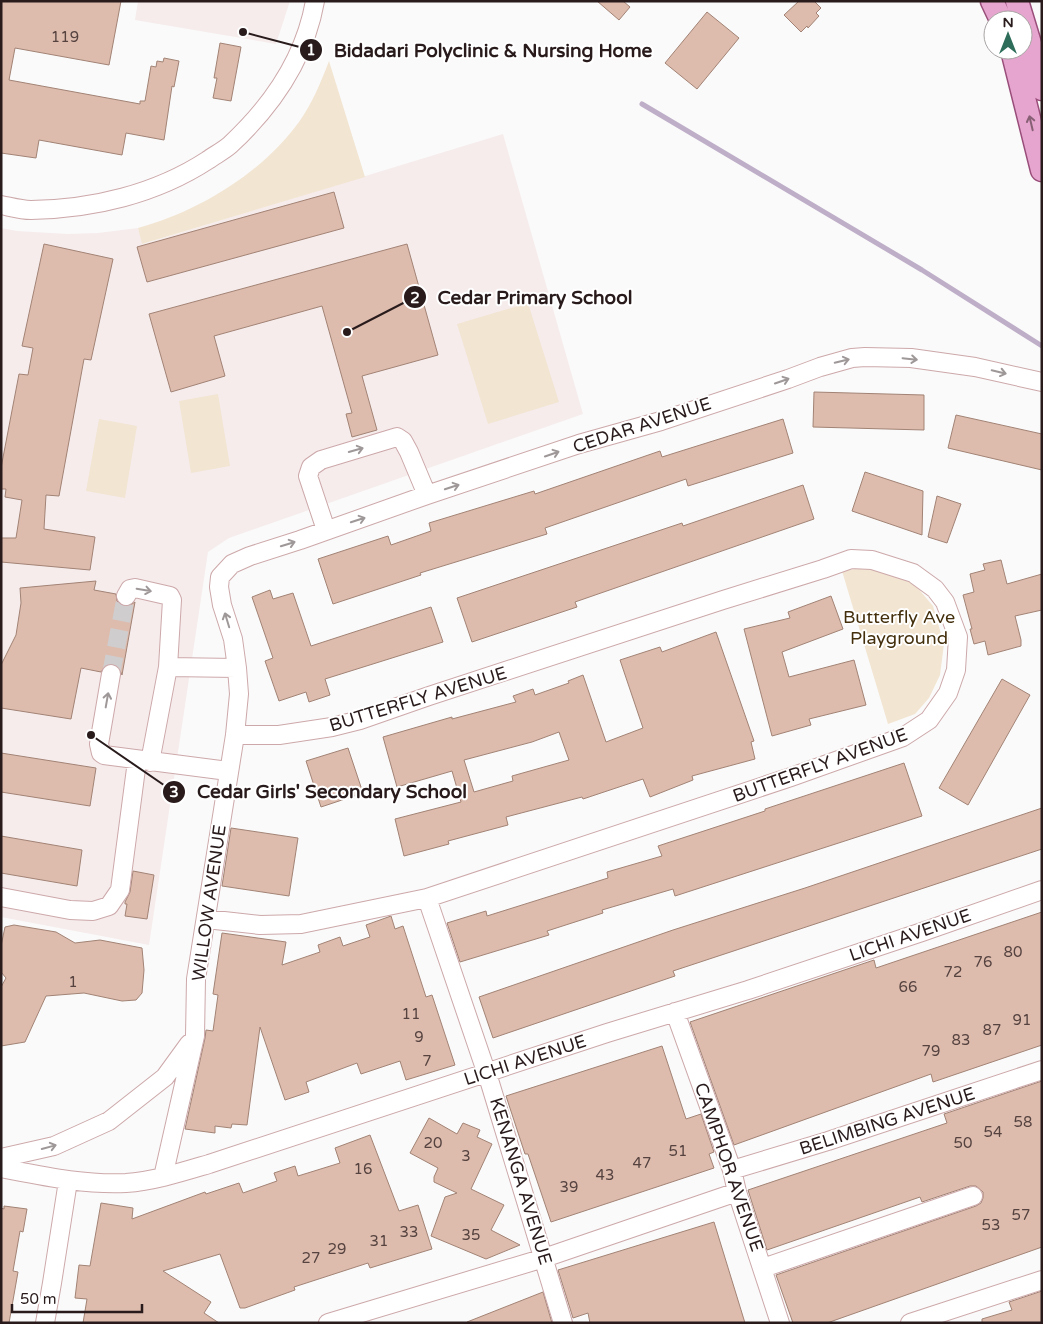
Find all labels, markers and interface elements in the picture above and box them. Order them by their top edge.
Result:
north arrow [983,10,1033,60]
text: N [1002,14,1014,31]
house number: 119 [51,28,79,46]
callout: Bidadari Polyclinic & Nursing Home [299,33,663,67]
text: Bidadari Polyclinic & Nursing Home [334,40,653,63]
text: 1 [306,41,316,59]
one-way arrow [1026,115,1035,131]
callout: Cedar Primary School [403,280,643,314]
text: Cedar Primary School [438,287,632,310]
text: 2 [410,289,420,307]
one-way arrow [902,354,918,363]
one-way arrow [834,356,850,365]
one-way arrow [990,368,1006,378]
one-way arrow [774,375,790,385]
street label: CEDAR AVENUE [570,392,714,458]
one-way arrow [347,444,363,454]
one-way arrow [544,448,560,458]
one-way arrow [444,482,460,491]
one-way arrow [350,515,365,524]
one-way arrow [280,538,296,548]
one-way arrow [135,585,151,595]
park label: Butterfly Ave Playground [843,606,955,649]
one-way arrow [221,613,231,629]
street label: BUTTERFLY AVENUE [327,662,509,736]
one-way arrow [102,692,112,708]
street label: BUTTERFLY AVENUE [730,723,910,807]
callout: Cedar Girls' Secondary School [162,775,477,809]
text: Cedar Girls' Secondary School [197,781,467,804]
text: 3 [169,783,179,801]
street label: WILLOW AVENUE [187,823,231,983]
street label: LICHI AVENUE [846,904,974,966]
house number: 80 [1004,943,1022,961]
house number: 76 [974,953,992,971]
house number: 72 [944,963,962,981]
house number: 1 [68,973,78,991]
house number: 66 [899,978,917,996]
house number: 11 [402,1005,420,1023]
house number: 91 [1013,1011,1031,1029]
house number: 87 [983,1021,1001,1039]
house number: 9 [414,1028,424,1046]
street label: LICHI AVENUE [461,1030,589,1090]
house number: 83 [952,1031,970,1049]
house number: 79 [922,1042,940,1060]
house number: 7 [422,1052,432,1070]
street label: CAMPHOR AVENUE [690,1080,768,1254]
street label: BELIMBING AVENUE [796,1082,978,1160]
street label: KENANGA AVENUE [485,1095,557,1267]
house number: 58 [1014,1113,1032,1131]
house number: 54 [984,1123,1002,1141]
house number: 20 [424,1134,442,1152]
house number: 50 [954,1134,972,1152]
one-way arrow [40,1142,56,1151]
house number: 51 [669,1142,687,1160]
house number: 3 [461,1147,471,1165]
house number: 47 [633,1154,651,1172]
house number: 16 [354,1160,372,1178]
house number: 43 [596,1166,614,1184]
house number: 39 [560,1178,578,1196]
house number: 57 [1012,1206,1030,1224]
house number: 53 [982,1216,1000,1234]
house number: 33 [400,1223,418,1241]
house number: 35 [462,1226,480,1244]
house number: 31 [370,1232,388,1250]
house number: 29 [328,1240,346,1258]
house number: 27 [302,1249,320,1267]
scale bar [12,1282,142,1314]
text: 50 m [20,1290,57,1308]

